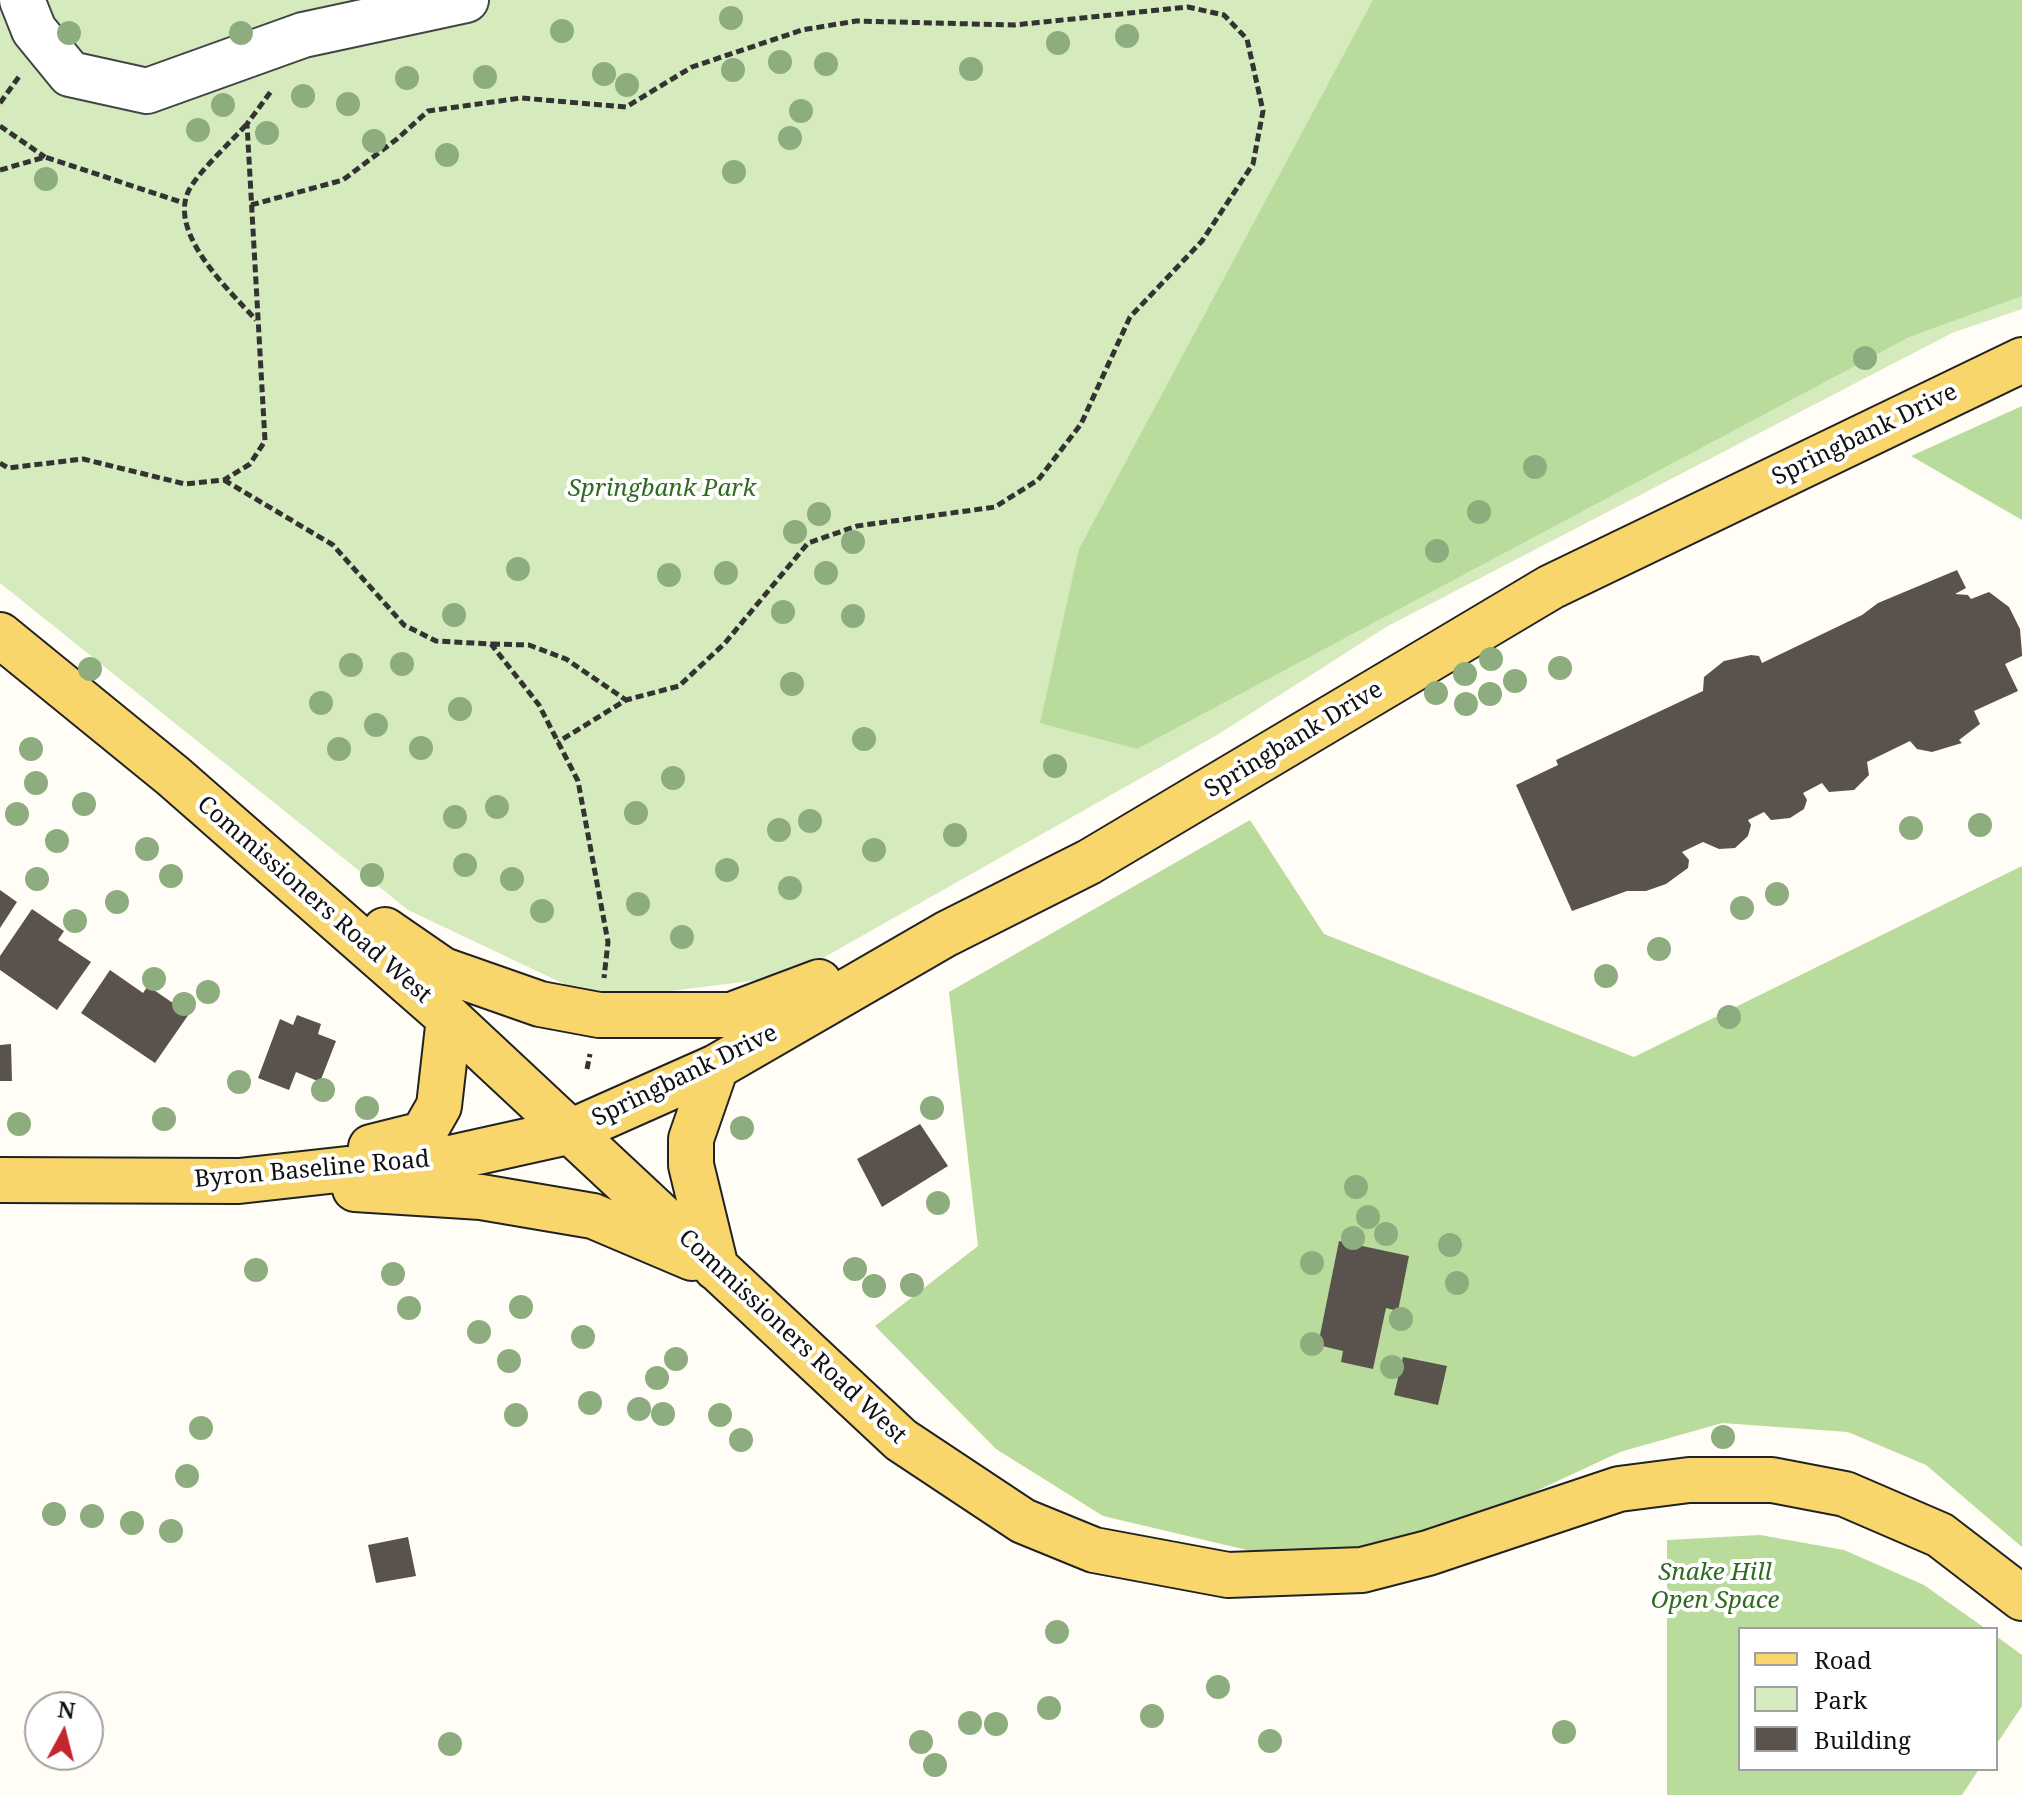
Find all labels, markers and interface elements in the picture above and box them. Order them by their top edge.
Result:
street label: Springbank Drive [1768,378,1962,492]
park label: Springbank Park [568,475,756,503]
street label: Springbank Drive [1200,676,1388,804]
street label: Commissioners Road West [191,790,437,1010]
street label: Springbank Drive [588,1019,782,1133]
street label: Byron Baseline Road [193,1145,431,1195]
street label: Commissioners Road West [672,1224,912,1450]
park label: Snake Hill Open Space [1651,1559,1779,1615]
legend [1738,1627,1998,1771]
text: Road [1814,1643,1872,1676]
text: Park [1814,1683,1867,1716]
north arrow [24,1691,104,1771]
text: N [56,1693,77,1725]
text: Building [1814,1723,1911,1756]

